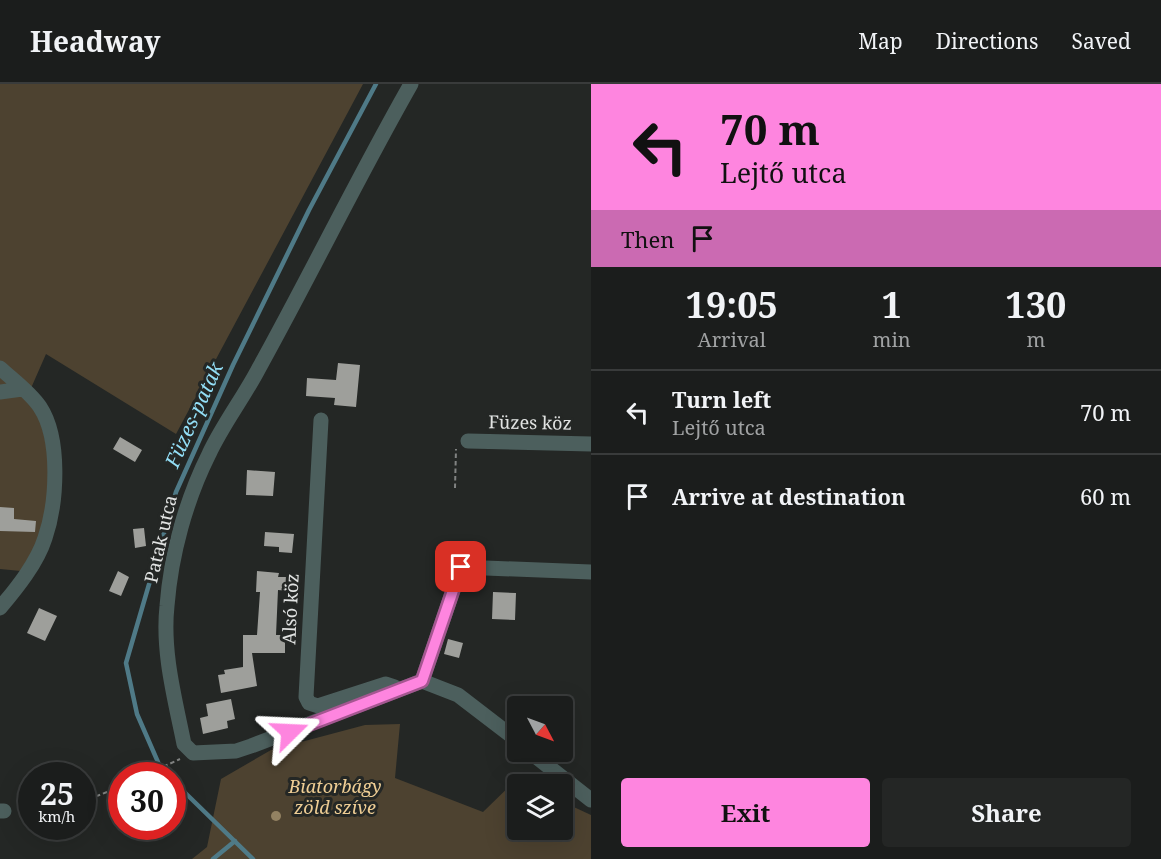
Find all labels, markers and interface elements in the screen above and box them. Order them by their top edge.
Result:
text: Headway [30,22,160,60]
text: Map [858,27,903,55]
text: Directions [936,27,1038,55]
text: Saved [1071,27,1131,55]
text: 70 m [720,100,820,157]
icon: left [621,108,699,186]
text: Lejtő utca [720,154,847,191]
icon: arrive [686,222,719,255]
text: Then [621,224,674,254]
text: 19:05 [686,280,778,329]
text: 1 [881,280,902,329]
text: 130 [1005,280,1066,329]
text: Arrival [698,326,766,353]
text: min [873,326,911,353]
text: m [1026,326,1045,353]
water label: Füzes-patak [158,357,229,473]
text: Turn left [672,384,771,414]
icon: left [621,396,654,429]
text: 70 m [1080,397,1131,427]
street label: Füzes köz [488,409,572,435]
text: Lejtő utca [672,414,766,441]
icon: arrive [621,480,654,513]
text: Arrive at destination [672,481,906,511]
text: 60 m [1080,481,1131,511]
street label: Patak utca [138,492,182,585]
pin [435,541,486,592]
icon: arrive [444,550,477,583]
street label: Alsó köz [276,573,304,645]
north arrow [507,696,573,762]
map controls [507,696,573,840]
position arrow [258,700,322,764]
speed limit sign: 30 [108,762,186,840]
text: 25 [40,773,74,814]
park label: Biatorbágy zöld szíve [287,774,382,819]
button: layers [507,774,573,840]
button: Exit [621,778,870,847]
button: Share [882,778,1131,847]
text: km/h [39,806,75,826]

